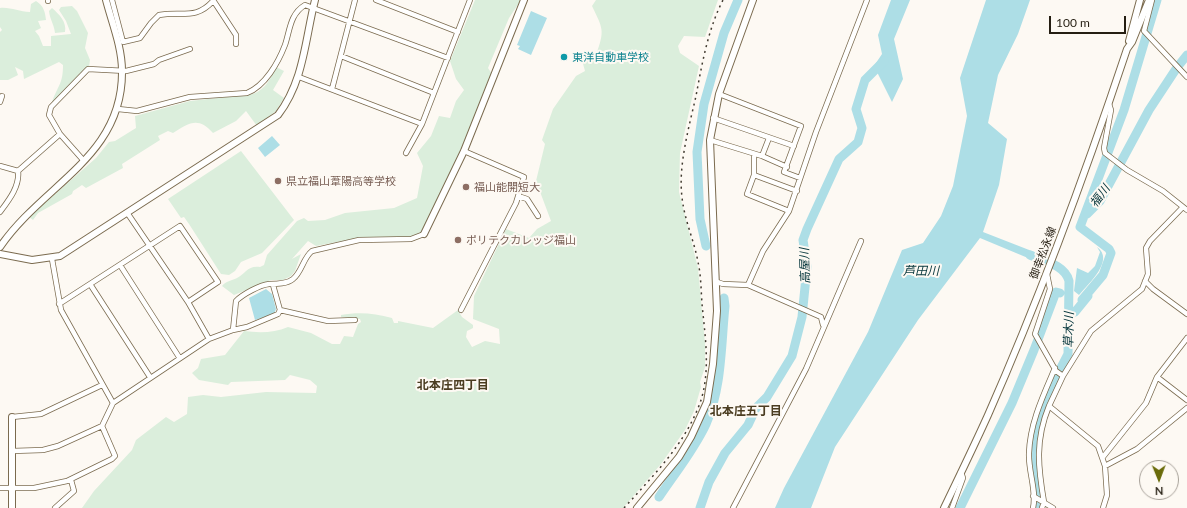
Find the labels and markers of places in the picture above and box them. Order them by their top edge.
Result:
place label: 東洋自動車学校 [572,50,649,64]
marker: 東洋自動車学校 [559,52,569,62]
place label: 県立福山葦陽高等学校 [286,174,396,188]
marker: 県立福山葦陽高等学校 [273,176,283,186]
place label: 福山能開短大 [474,180,540,194]
marker: 福山能開短大 [461,182,471,192]
place label: ポリテクカレッジ福山 [466,233,576,247]
marker: ポリテクカレッジ福山 [453,235,463,245]

